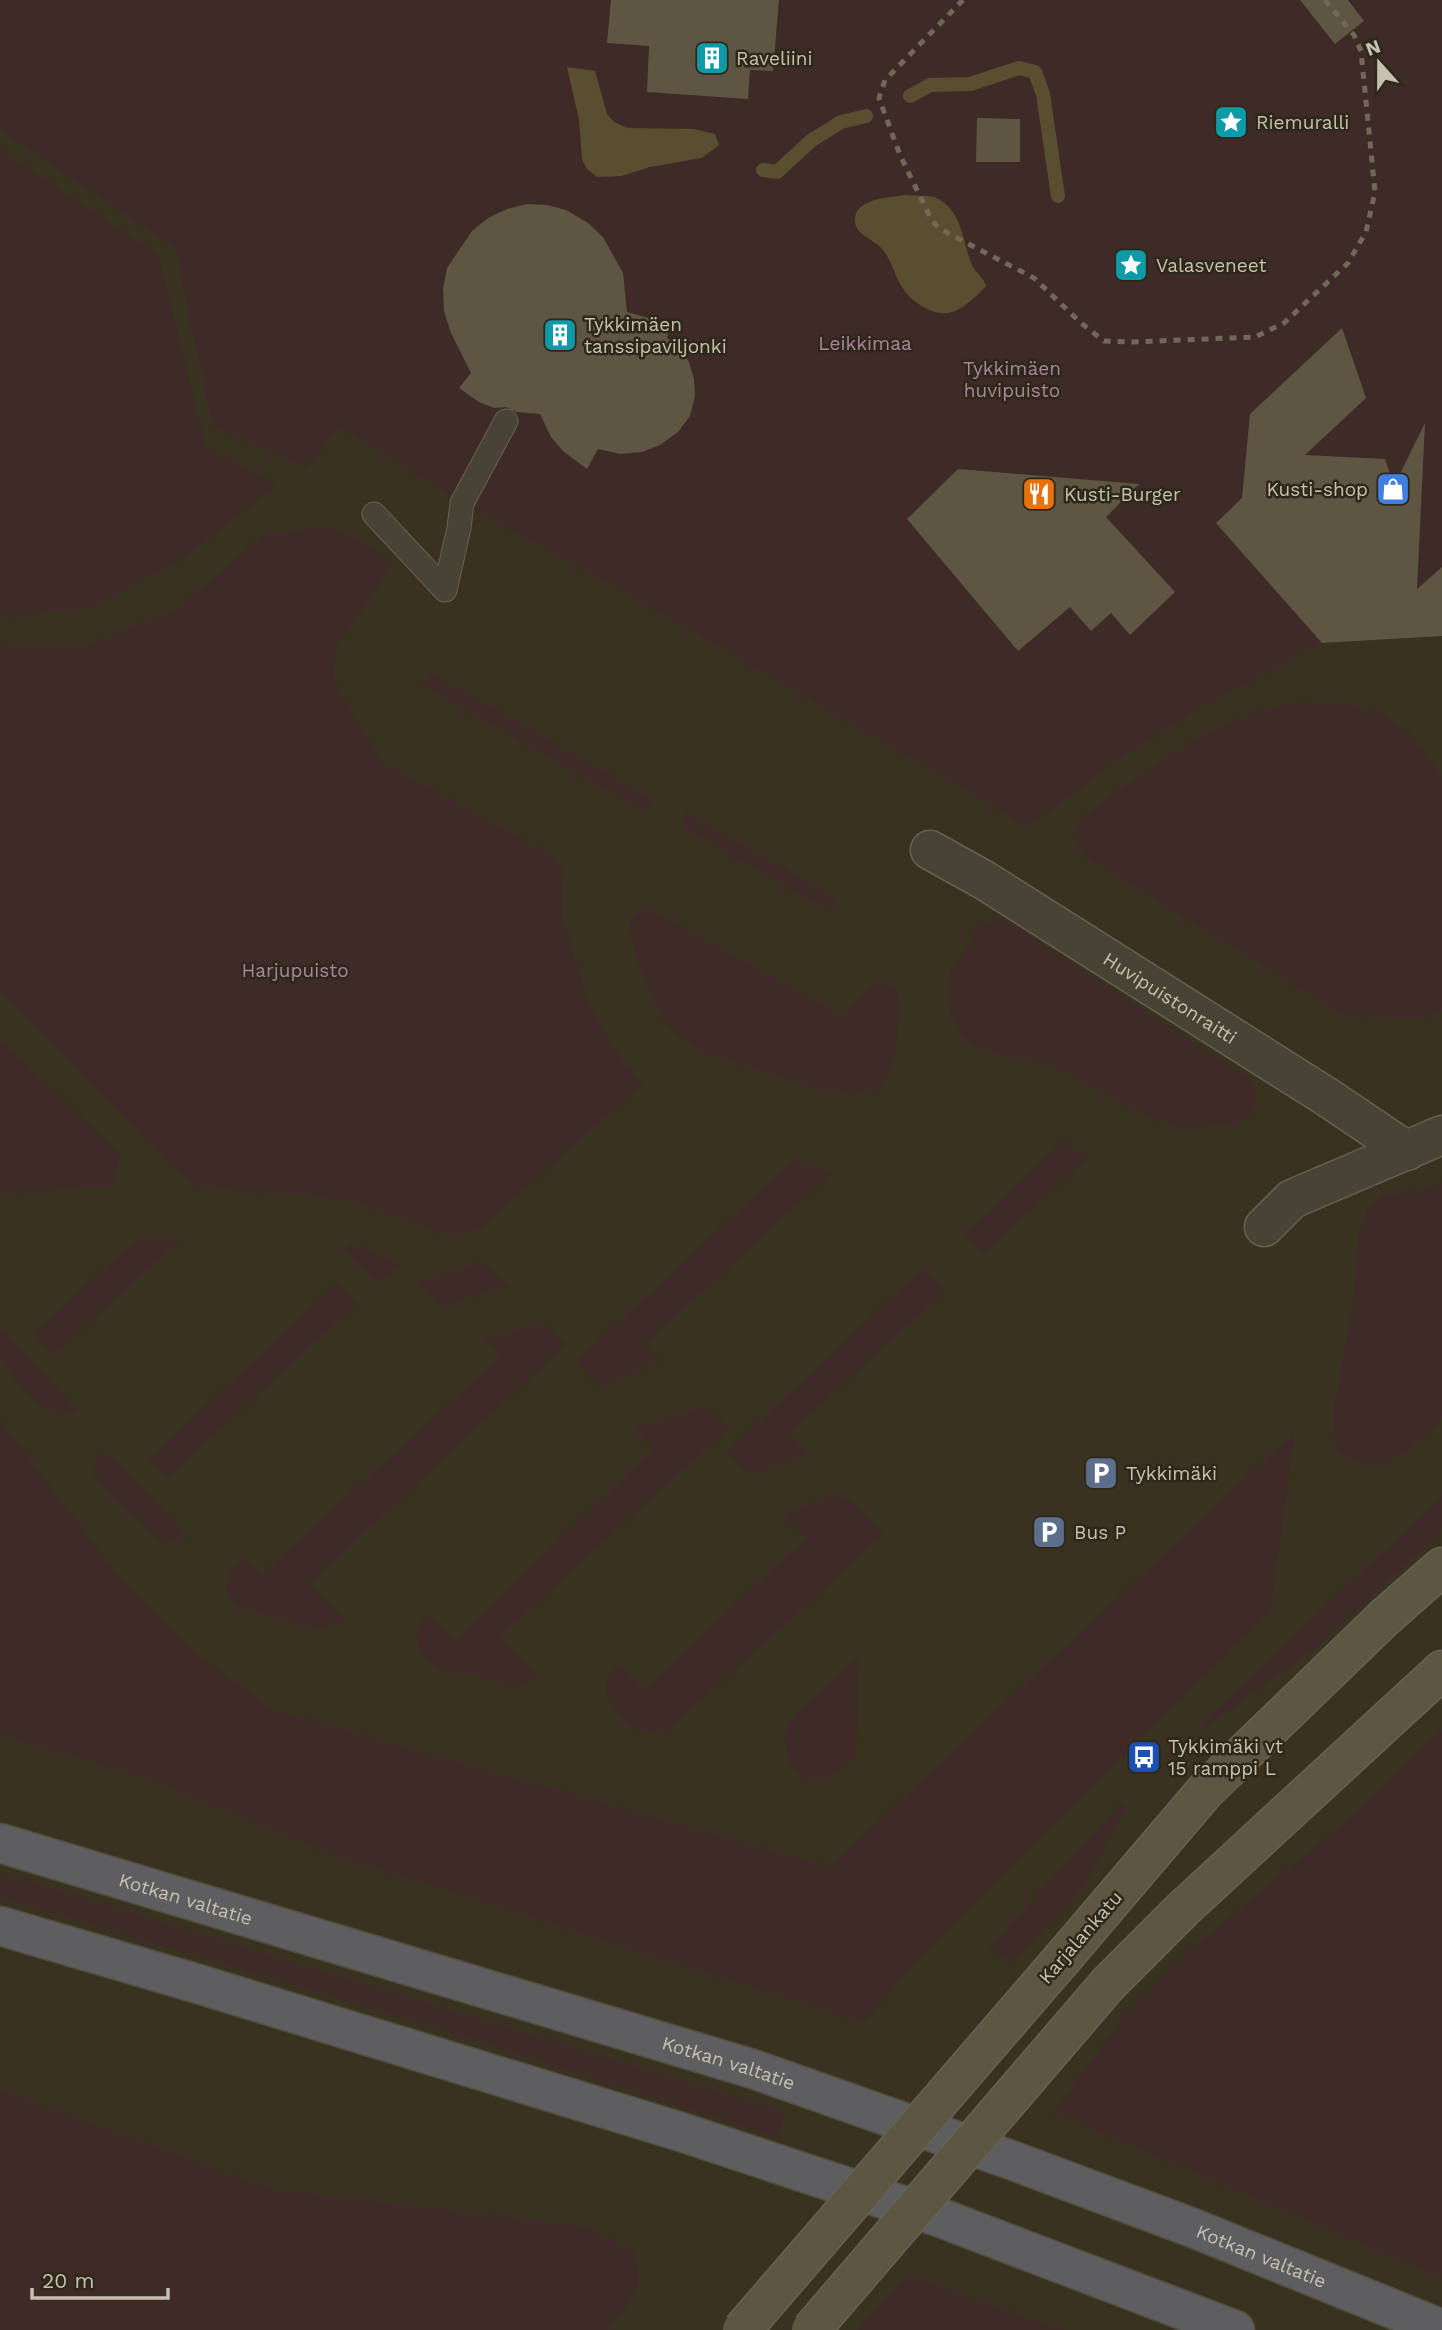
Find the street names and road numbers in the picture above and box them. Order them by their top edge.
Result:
street label: Huvipuistonraitti [1099,947,1241,1049]
street label: Kotkan valtatie [116,1868,255,1930]
street label: Karjalankatu [1034,1886,1127,1988]
street label: Kotkan valtatie [659,2031,798,2095]
street label: Kotkan valtatie [1193,2220,1330,2293]

